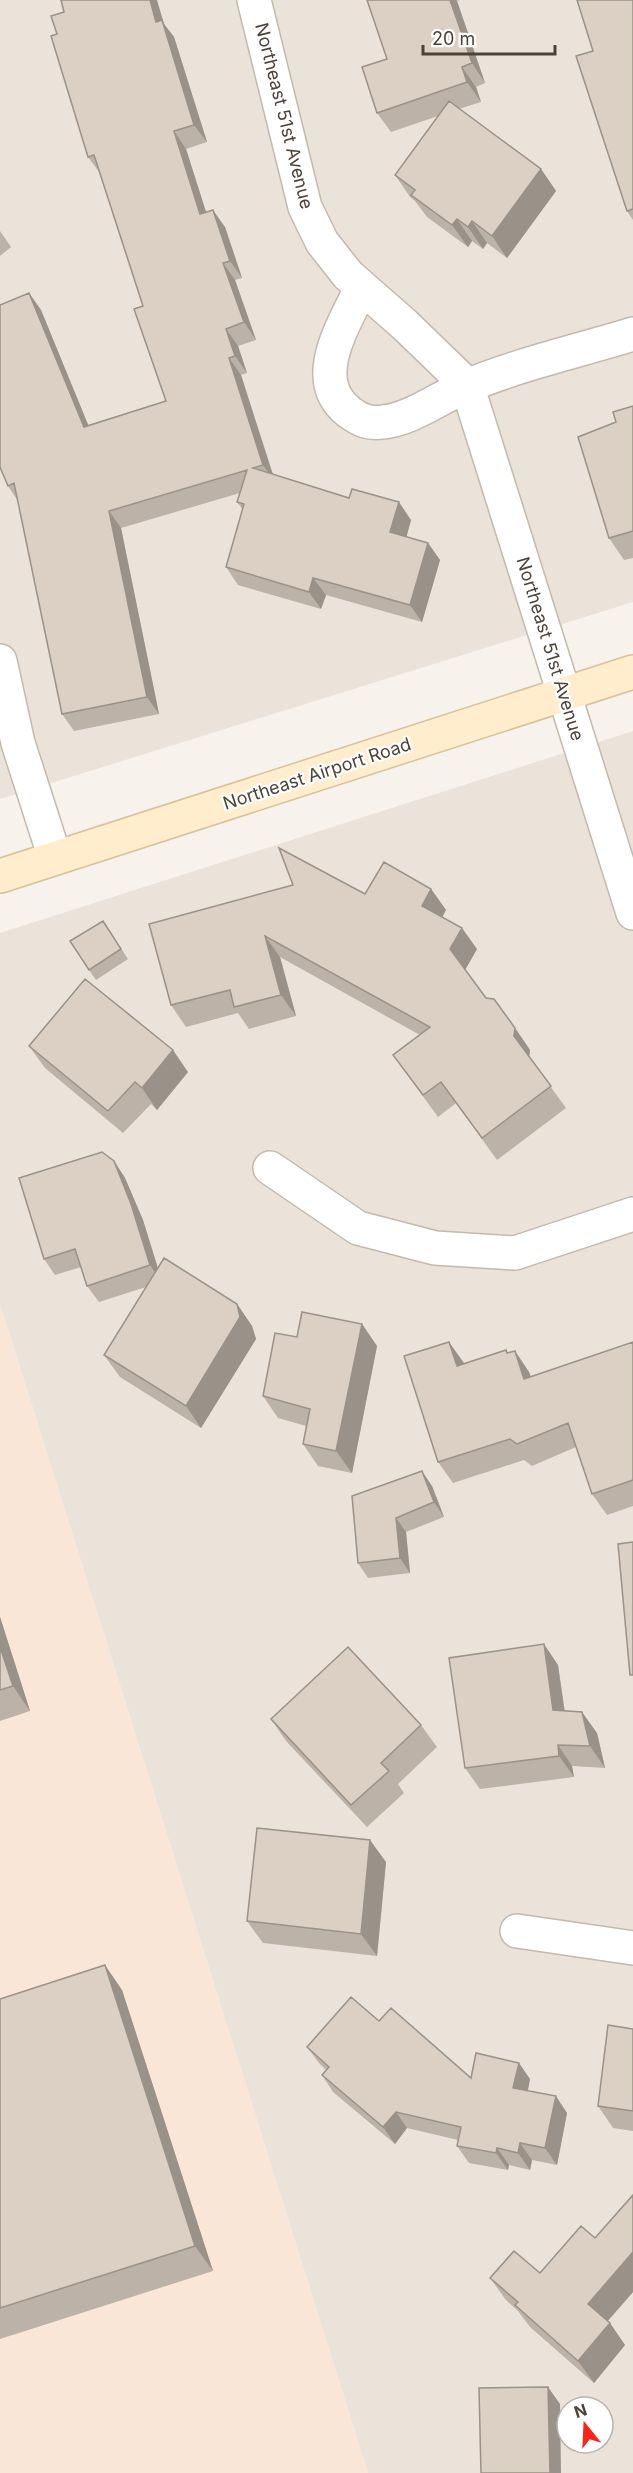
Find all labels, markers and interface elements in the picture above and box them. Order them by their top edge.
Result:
scale bar [423,18,555,56]
street label: Northeast 51st Avenue [251,21,318,211]
text: 20 m [432,28,475,49]
street label: Northeast 51st Avenue [512,554,588,743]
street label: Northeast Airport Road [220,733,413,814]
north arrow [555,2395,615,2455]
text: N [571,2399,589,2422]

